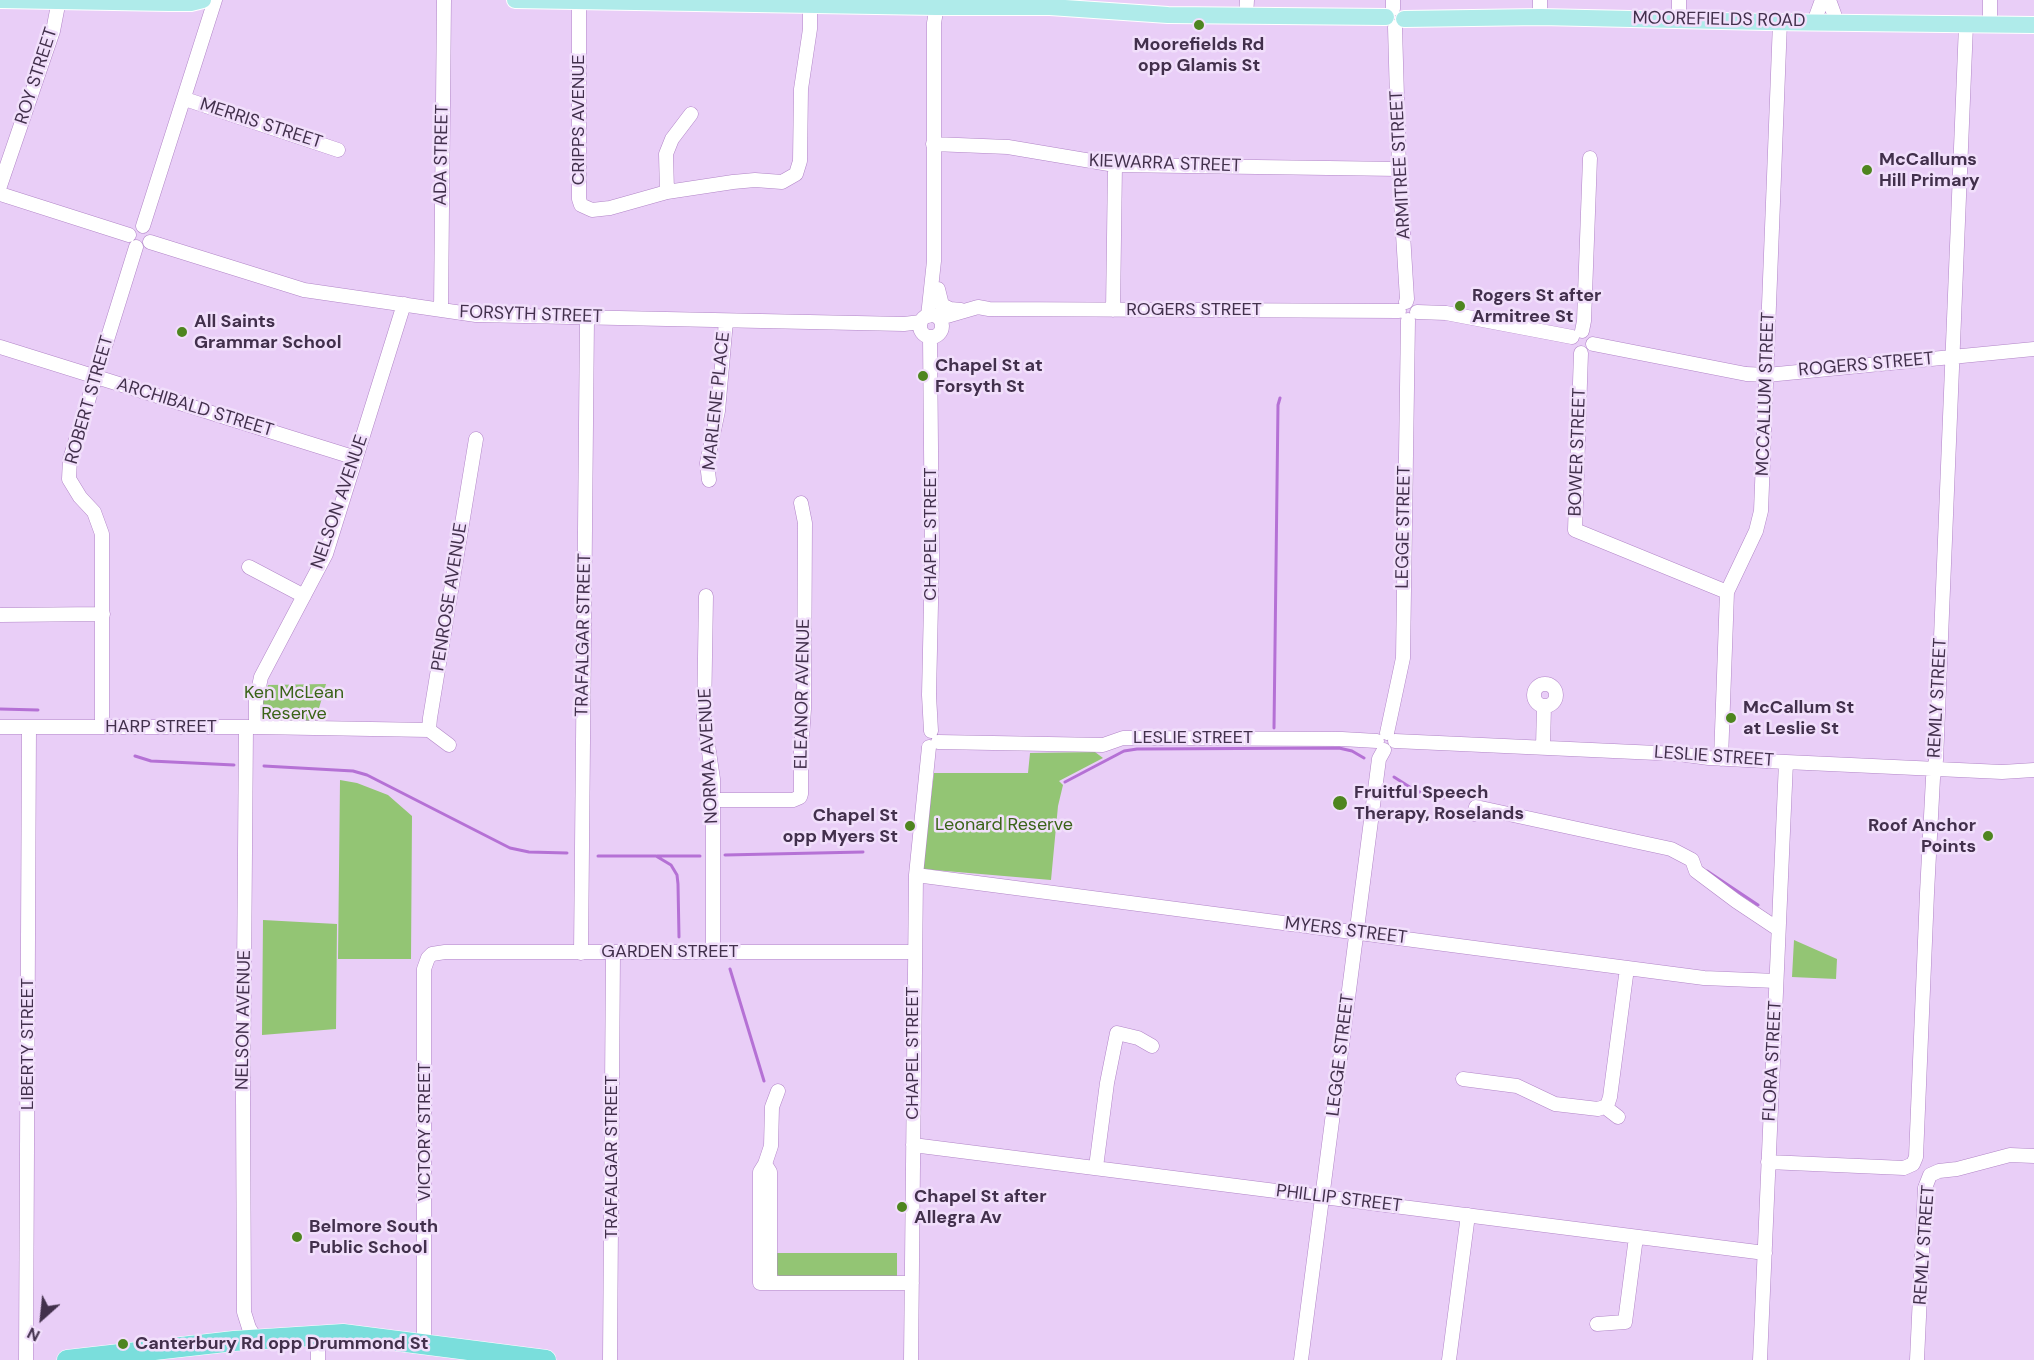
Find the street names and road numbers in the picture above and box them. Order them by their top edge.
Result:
street label: MOOREFIELDS ROAD [1632,8,1806,32]
street label: ROY STREET [11,25,63,127]
street label: CRIPPS AVENUE [568,55,590,185]
street label: ARMITREE STREET [1386,90,1416,240]
street label: MERRIS STREET [197,94,325,154]
street label: ADA STREET [430,104,454,206]
street label: KIEWARRA STREET [1088,151,1242,177]
street label: ROGERS STREET [1126,299,1262,321]
street label: FORSYTH STREET [459,302,603,328]
street label: MCCALLUM STREET [1752,312,1780,476]
street label: MARLENE PLACE [699,331,735,471]
street label: ROBERT STREET [61,333,119,467]
street label: ROGERS STREET [1797,348,1935,382]
street label: ARCHIBALD STREET [114,374,276,442]
street label: BOWER STREET [1565,387,1591,517]
street label: NELSON AVENUE [307,432,373,572]
street label: LEGGE STREET [1392,465,1416,589]
street label: CHAPEL STREET [920,467,942,601]
street label: PENROSE AVENUE [428,521,472,673]
street label: TRAFALGAR STREET [572,553,596,717]
street label: ELEANOR AVENUE [791,619,815,769]
street label: REMLY STREET [1924,637,1952,759]
street label: NORMA AVENUE [695,688,723,824]
street label: HARP STREET [105,716,217,738]
street label: LESLIE STREET [1133,727,1253,749]
street label: LESLIE STREET [1653,742,1775,772]
street label: MYERS STREET [1284,913,1408,949]
street label: GARDEN STREET [601,941,739,963]
street label: NELSON AVENUE [232,950,256,1090]
street label: LIBERTY STREET [17,978,39,1110]
street label: CHAPEL STREET [902,986,924,1120]
street label: LEGGE STREET [1323,993,1359,1117]
street label: FLORA STREET [1759,1000,1787,1122]
street label: VICTORY STREET [414,1063,436,1201]
street label: TRAFALGAR STREET [601,1075,623,1239]
street label: PHILLIP STREET [1275,1181,1403,1217]
street label: REMLY STREET [1910,1184,1940,1306]

